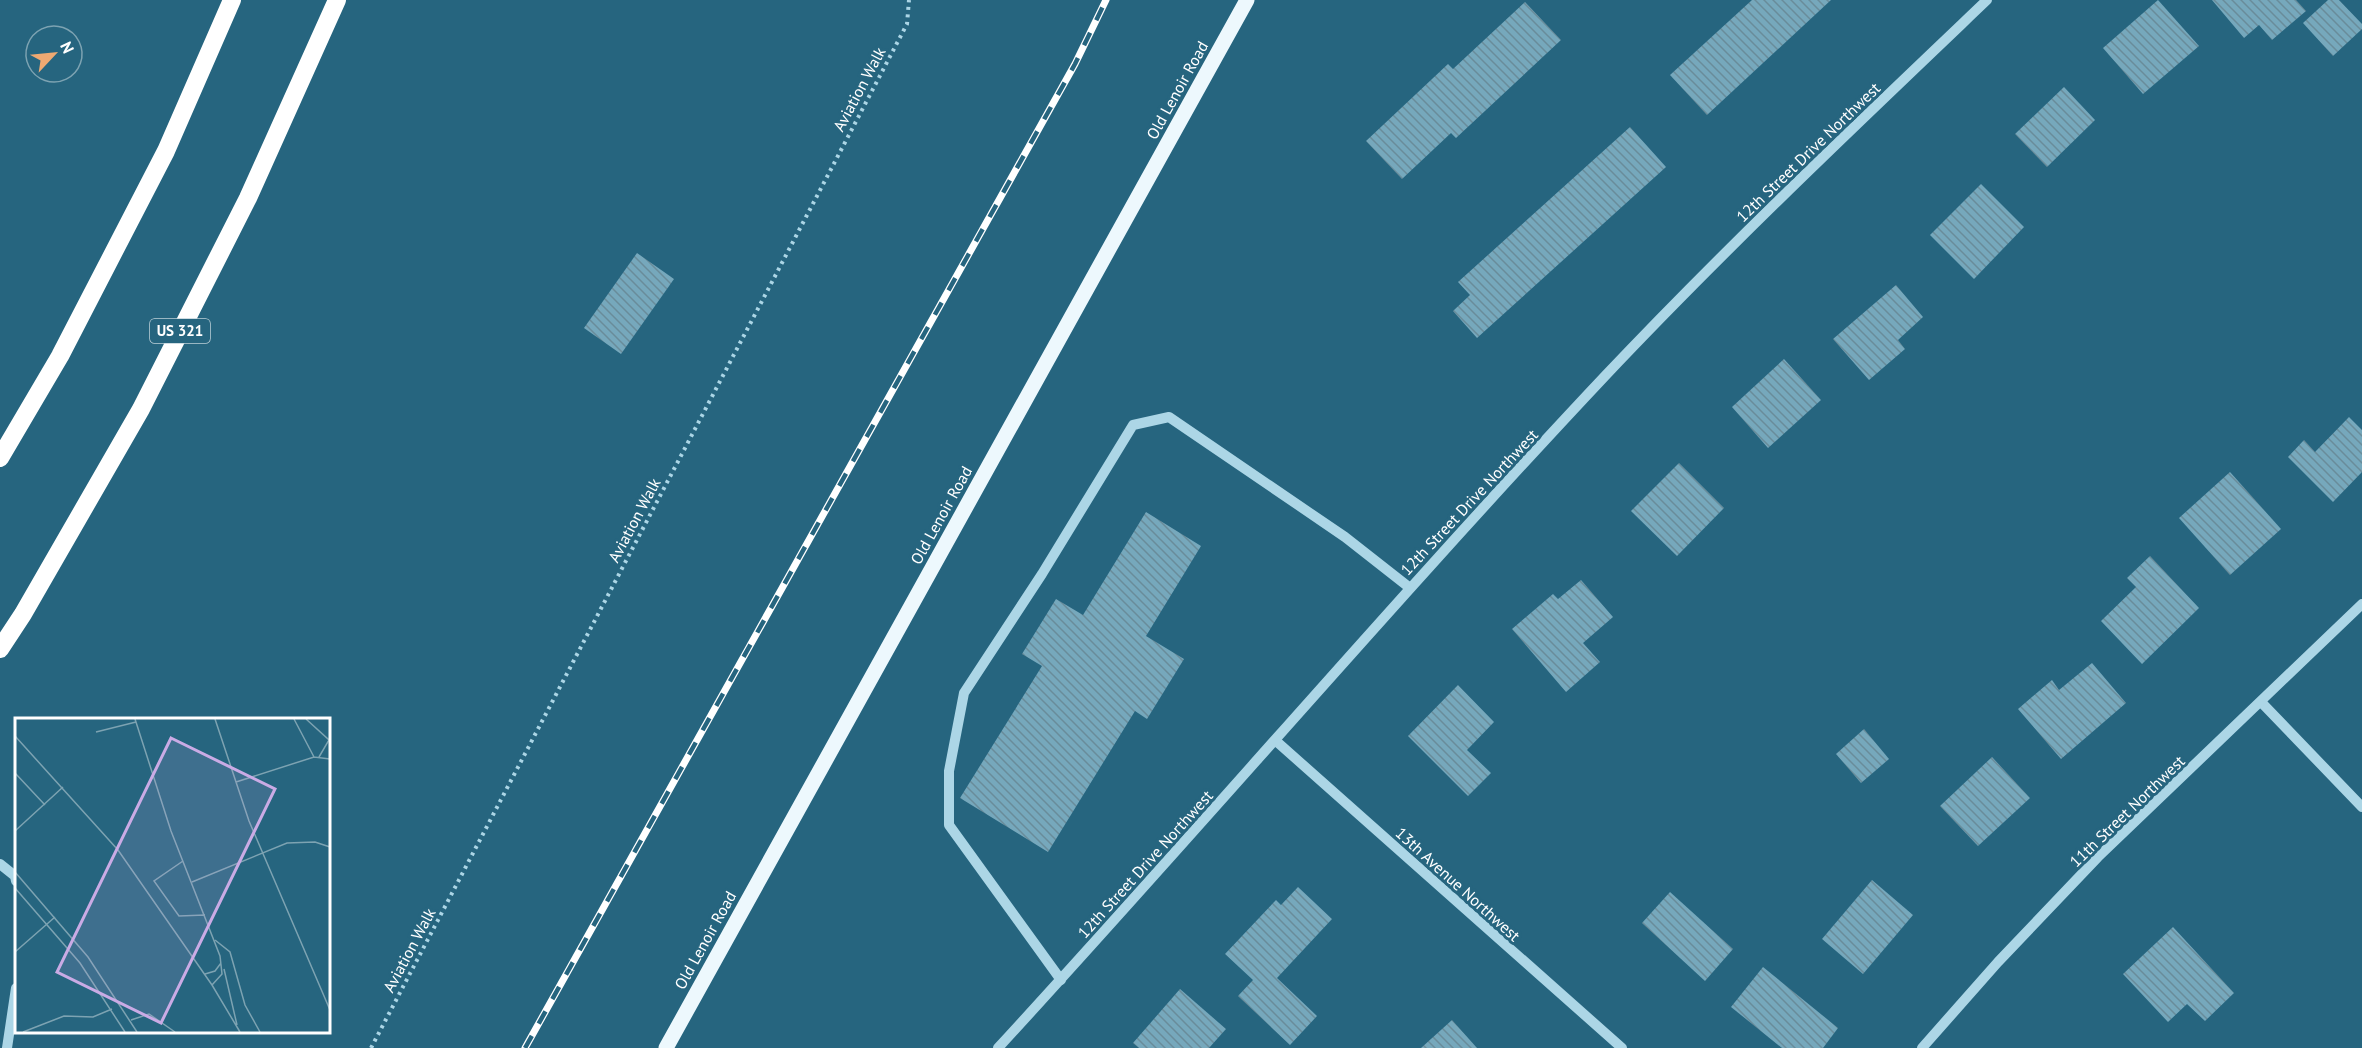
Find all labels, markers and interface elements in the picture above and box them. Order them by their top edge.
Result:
north arrow [24,24,84,84]
street label: Old Lenoir Road [1142,37,1212,143]
text: N [56,38,79,57]
street label: Aviation Walk [828,43,890,135]
street label: 12th Street Drive Northwest [1732,78,1885,226]
road number: US 321 [150,319,210,343]
street label: 12th Street Drive Northwest [1396,424,1542,579]
street label: Old Lenoir Road [906,462,976,568]
street label: Aviation Walk [603,474,665,566]
inset map [15,718,330,1033]
street label: 11th Street Northwest [2065,750,2189,871]
street label: 12th Street Drive Northwest [1073,785,1217,942]
street label: 13th Avenue Northwest [1392,823,1525,946]
street label: Old Lenoir Road [670,887,740,993]
street label: Aviation Walk [378,904,440,996]

